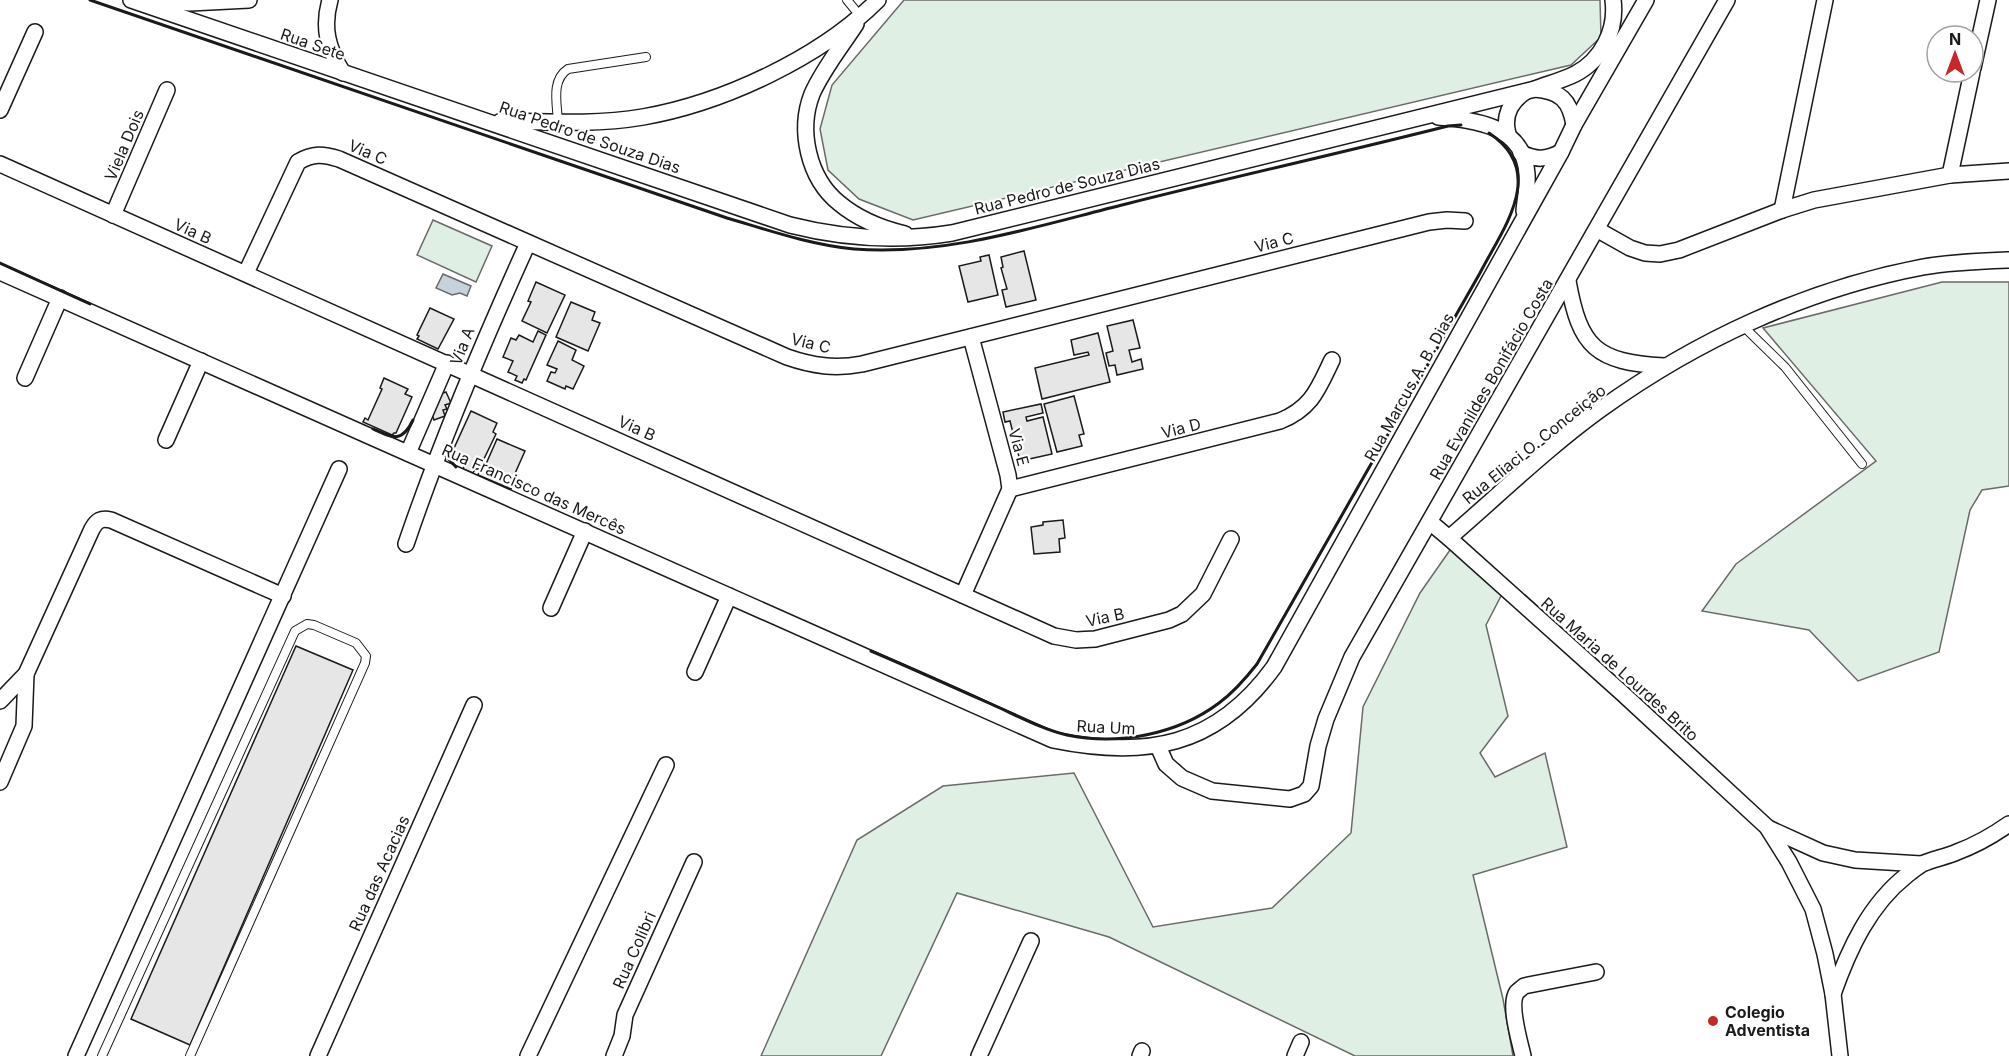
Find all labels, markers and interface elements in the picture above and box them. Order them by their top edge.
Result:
street label: Rua Sete [278,24,348,64]
north arrow [1925,24,1985,84]
text: N [1949,29,1961,49]
street label: Rua Pedro de Souza Dias [497,97,683,177]
street label: Viela Dois [100,107,148,183]
street label: Via C [346,135,390,169]
street label: Rua Pedro de Souza Dias [972,153,1162,219]
street label: Via B [171,214,215,248]
street label: Via C [1252,227,1296,257]
street label: Rua Evanildes Bonifácio Costa [1425,275,1557,483]
street label: Rua Marcus A. B. Dias [1360,309,1458,465]
street label: Via A [445,324,479,368]
street label: Via C [789,328,833,358]
street label: Rua Eliaci O. Conceição [1458,380,1610,508]
street label: Via B [615,411,659,445]
street label: Via D [1159,413,1203,443]
street label: Via E [1004,426,1034,468]
street label: Rua Francisco das Mercês [439,439,629,539]
street label: Rua Maria de Lourdes Brito [1537,593,1703,745]
street label: Via B [1084,603,1126,631]
street label: Rua Um [1076,715,1136,739]
street label: Rua das Acacias [344,812,414,934]
street label: Rua Colibri [608,908,660,992]
place label: Colegio Adventista [1725,1002,1810,1040]
marker: Colegio Adventista [1706,1014,1720,1028]

